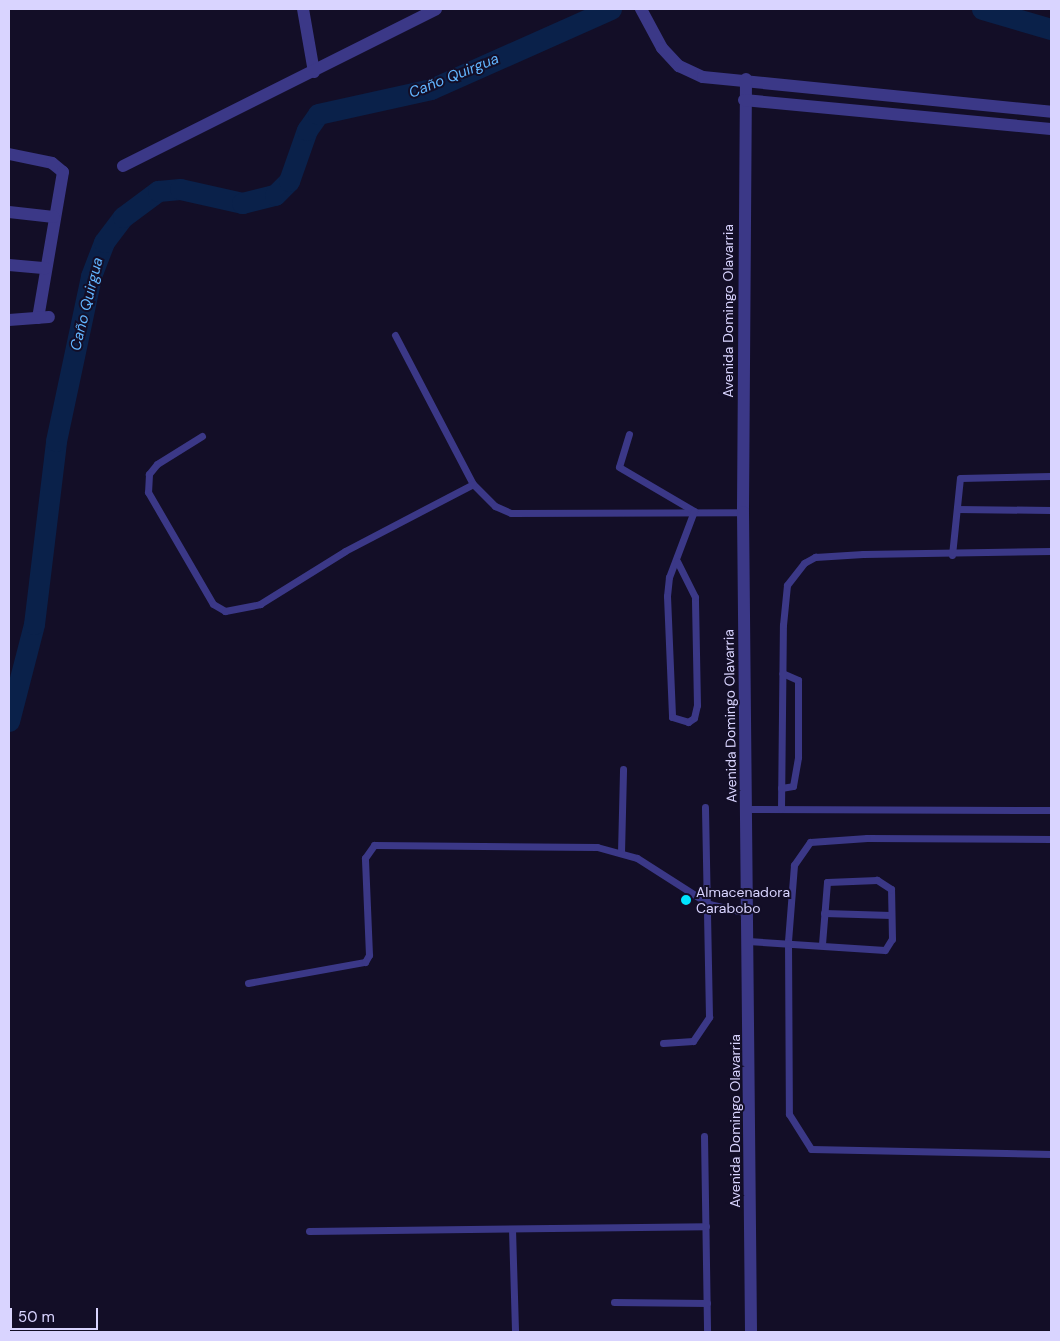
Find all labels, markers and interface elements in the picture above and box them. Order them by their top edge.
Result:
water label: Caño Quirgua [406,50,502,102]
street label: Avenida Domingo Olavarria [720,224,736,398]
water label: Caño Quirgua [67,255,107,353]
street label: Avenida Domingo Olavarria [720,629,740,803]
place label: Almacenadora Carabobo [696,884,790,916]
marker: Almacenadora Carabobo [680,894,692,906]
street label: Avenida Domingo Olavarria [727,1034,743,1208]
scale bar [12,1298,100,1330]
text: 50 m [18,1307,55,1327]

